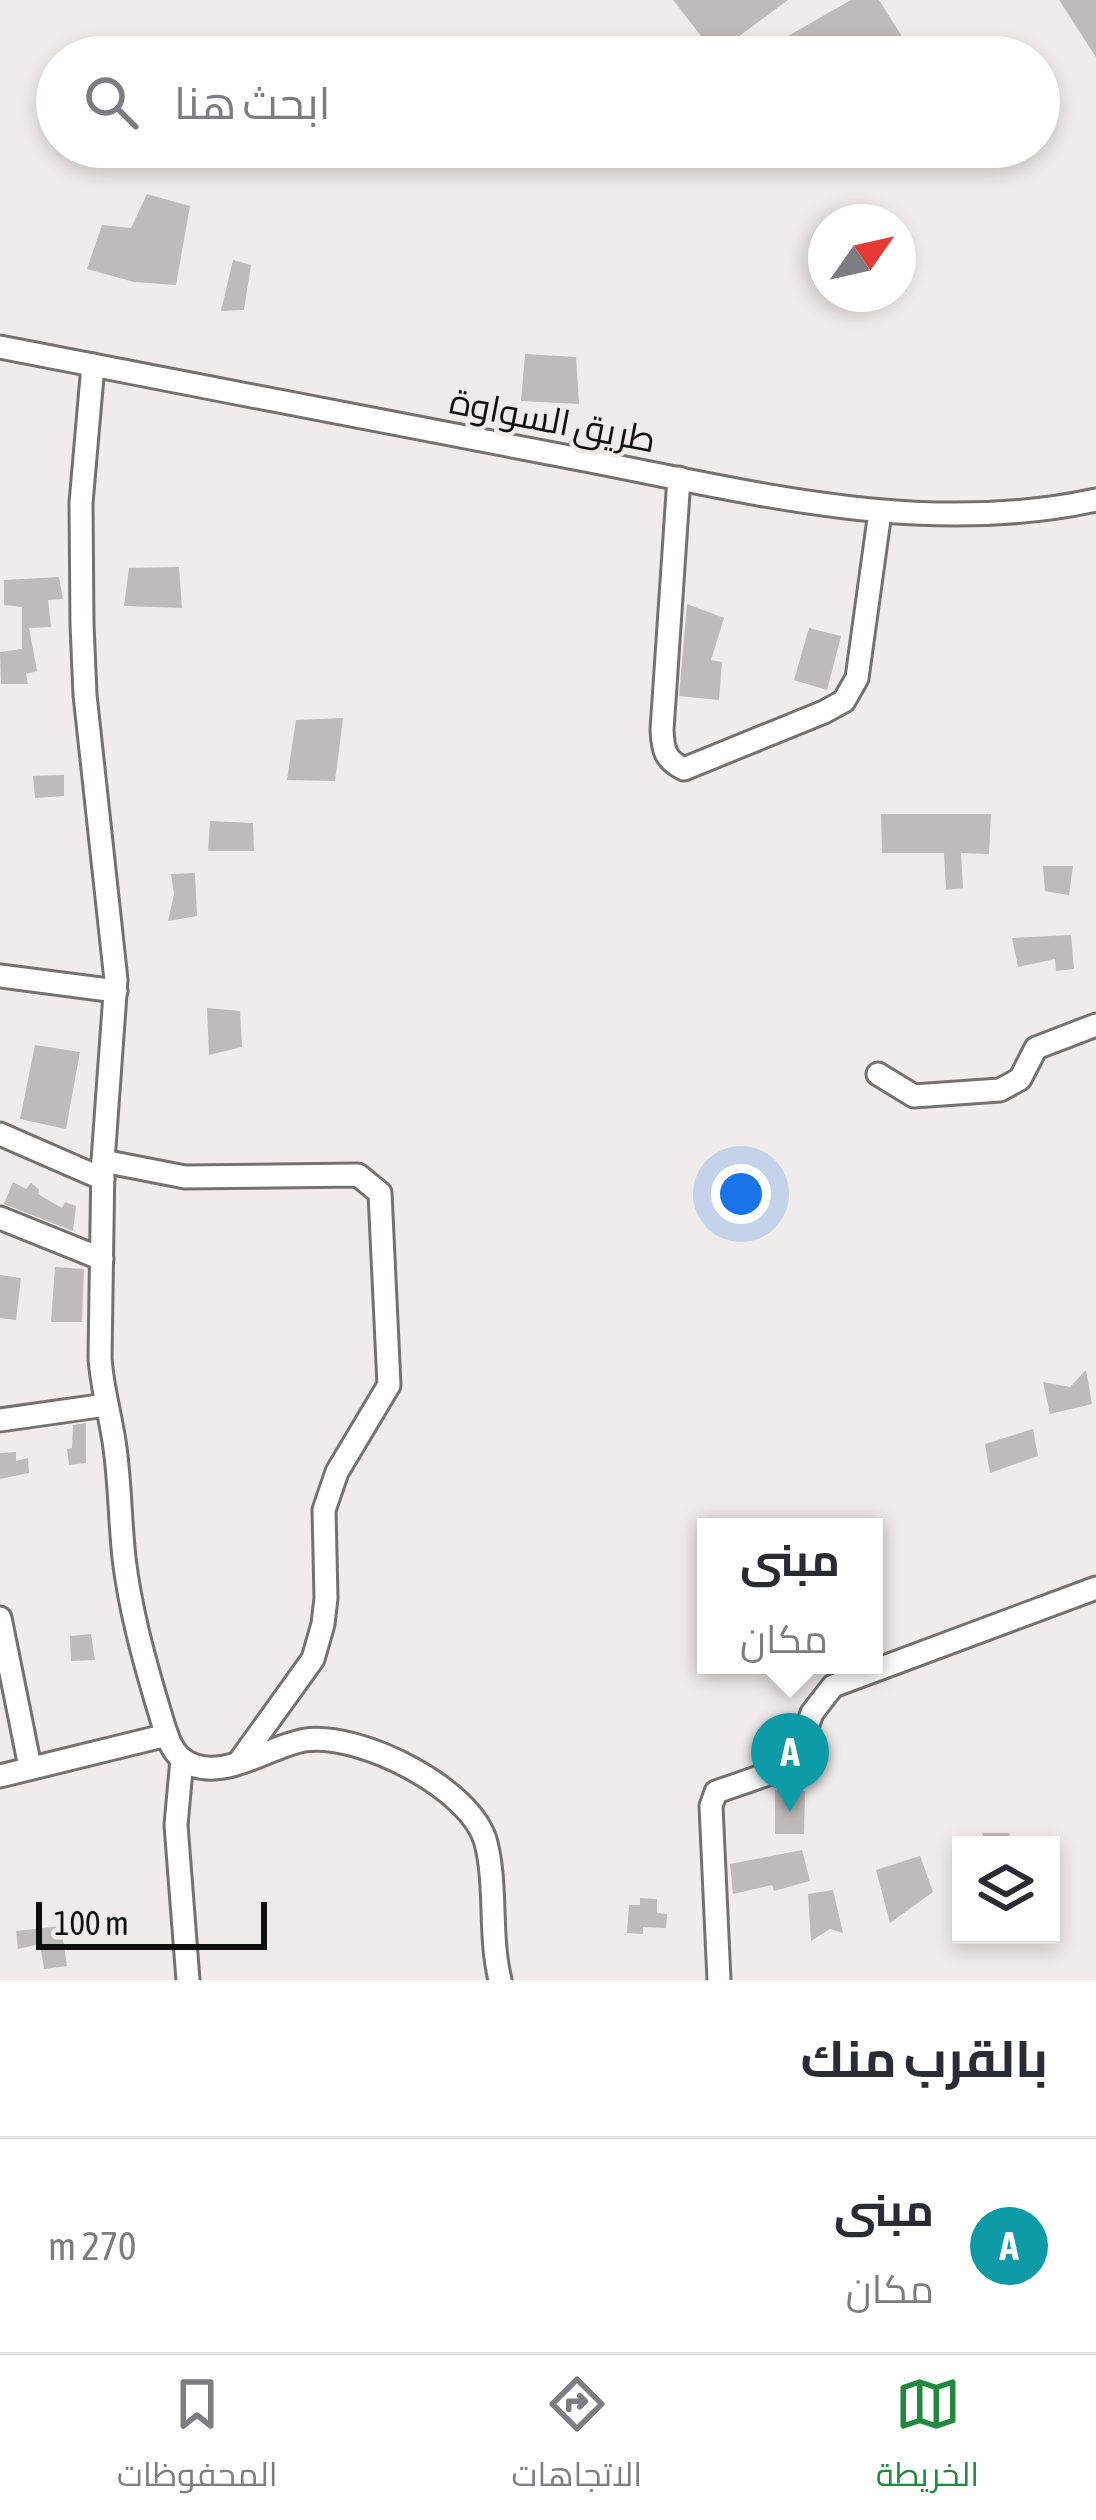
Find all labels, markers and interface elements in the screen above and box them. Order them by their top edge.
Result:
search box [36,36,1060,168]
icon: search [78,69,144,135]
text: ابحث هنا [174,77,331,129]
north arrow [808,204,916,312]
street label: طريق السواوة [446,379,660,463]
your location [711,1164,771,1224]
popup [697,1518,883,1674]
text: مبنى [740,1534,840,1586]
text: مكان [740,1617,828,1661]
pin: A [751,1713,829,1812]
map controls [952,1836,1060,1944]
button: layers [952,1836,1060,1944]
scale bar [36,1896,267,1949]
text: 100 m [54,1904,129,1942]
text: بالقرب منك [800,2029,1048,2088]
text: مبنى [834,2184,934,2236]
text: 270 m [48,2224,136,2268]
text: A [999,2224,1019,2268]
text: مكان [846,2267,934,2311]
tab: المحفوظات [117,2371,278,2505]
tab: الاتجاهات [511,2371,642,2505]
tab: الخريطة [876,2371,979,2505]

